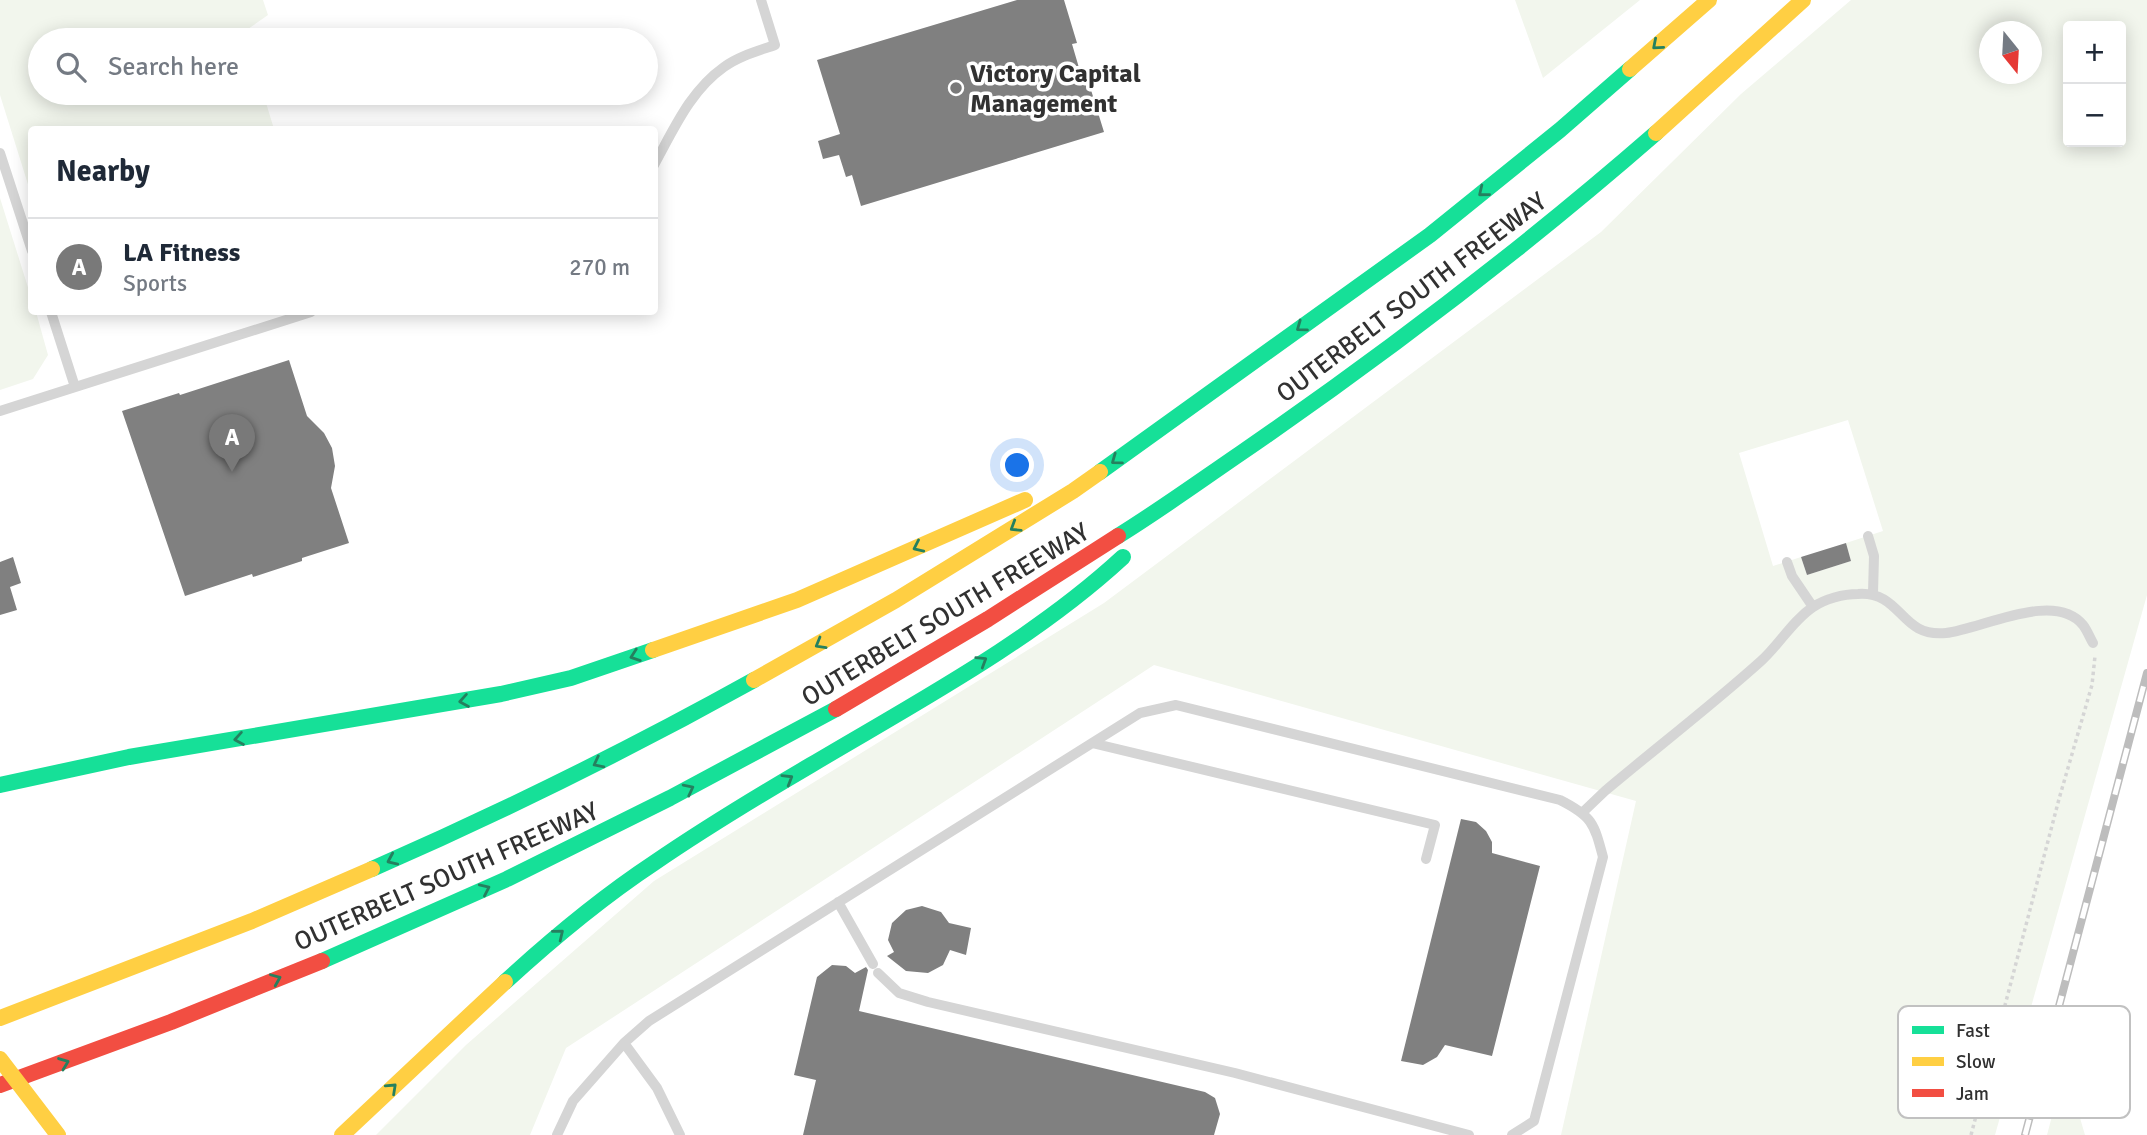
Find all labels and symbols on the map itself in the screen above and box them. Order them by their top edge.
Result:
north arrow [1979,21,2042,84]
one-way arrow [1652,37,1665,49]
place label: Victory Capital Management [970,58,1141,120]
marker: Victory Capital Management [948,80,964,96]
one-way arrow [1479,183,1491,196]
street label: OUTERBELT SOUTH FREEWAY [1270,186,1553,410]
one-way arrow [1296,319,1309,332]
pin: A [209,414,255,472]
your location [1000,448,1034,482]
one-way arrow [1111,452,1124,464]
street label: OUTERBELT SOUTH FREEWAY [796,516,1095,714]
one-way arrow [1010,518,1023,531]
one-way arrow [913,538,925,552]
one-way arrow [815,636,827,649]
one-way arrow [630,648,642,662]
one-way arrow [975,656,988,669]
one-way arrow [458,693,469,708]
one-way arrow [233,731,245,746]
one-way arrow [593,755,605,769]
one-way arrow [781,775,794,788]
one-way arrow [682,783,694,797]
street label: OUTERBELT SOUTH FREEWAY [289,795,604,959]
one-way arrow [387,852,399,866]
one-way arrow [478,883,490,897]
one-way arrow [552,930,564,943]
one-way arrow [269,974,281,988]
legend [1898,1006,2130,1118]
text: Fast [1956,1019,1990,1043]
text: Slow [1956,1050,1996,1074]
one-way arrow [58,1057,70,1071]
text: Jam [1956,1082,1989,1106]
one-way arrow [384,1084,397,1097]

